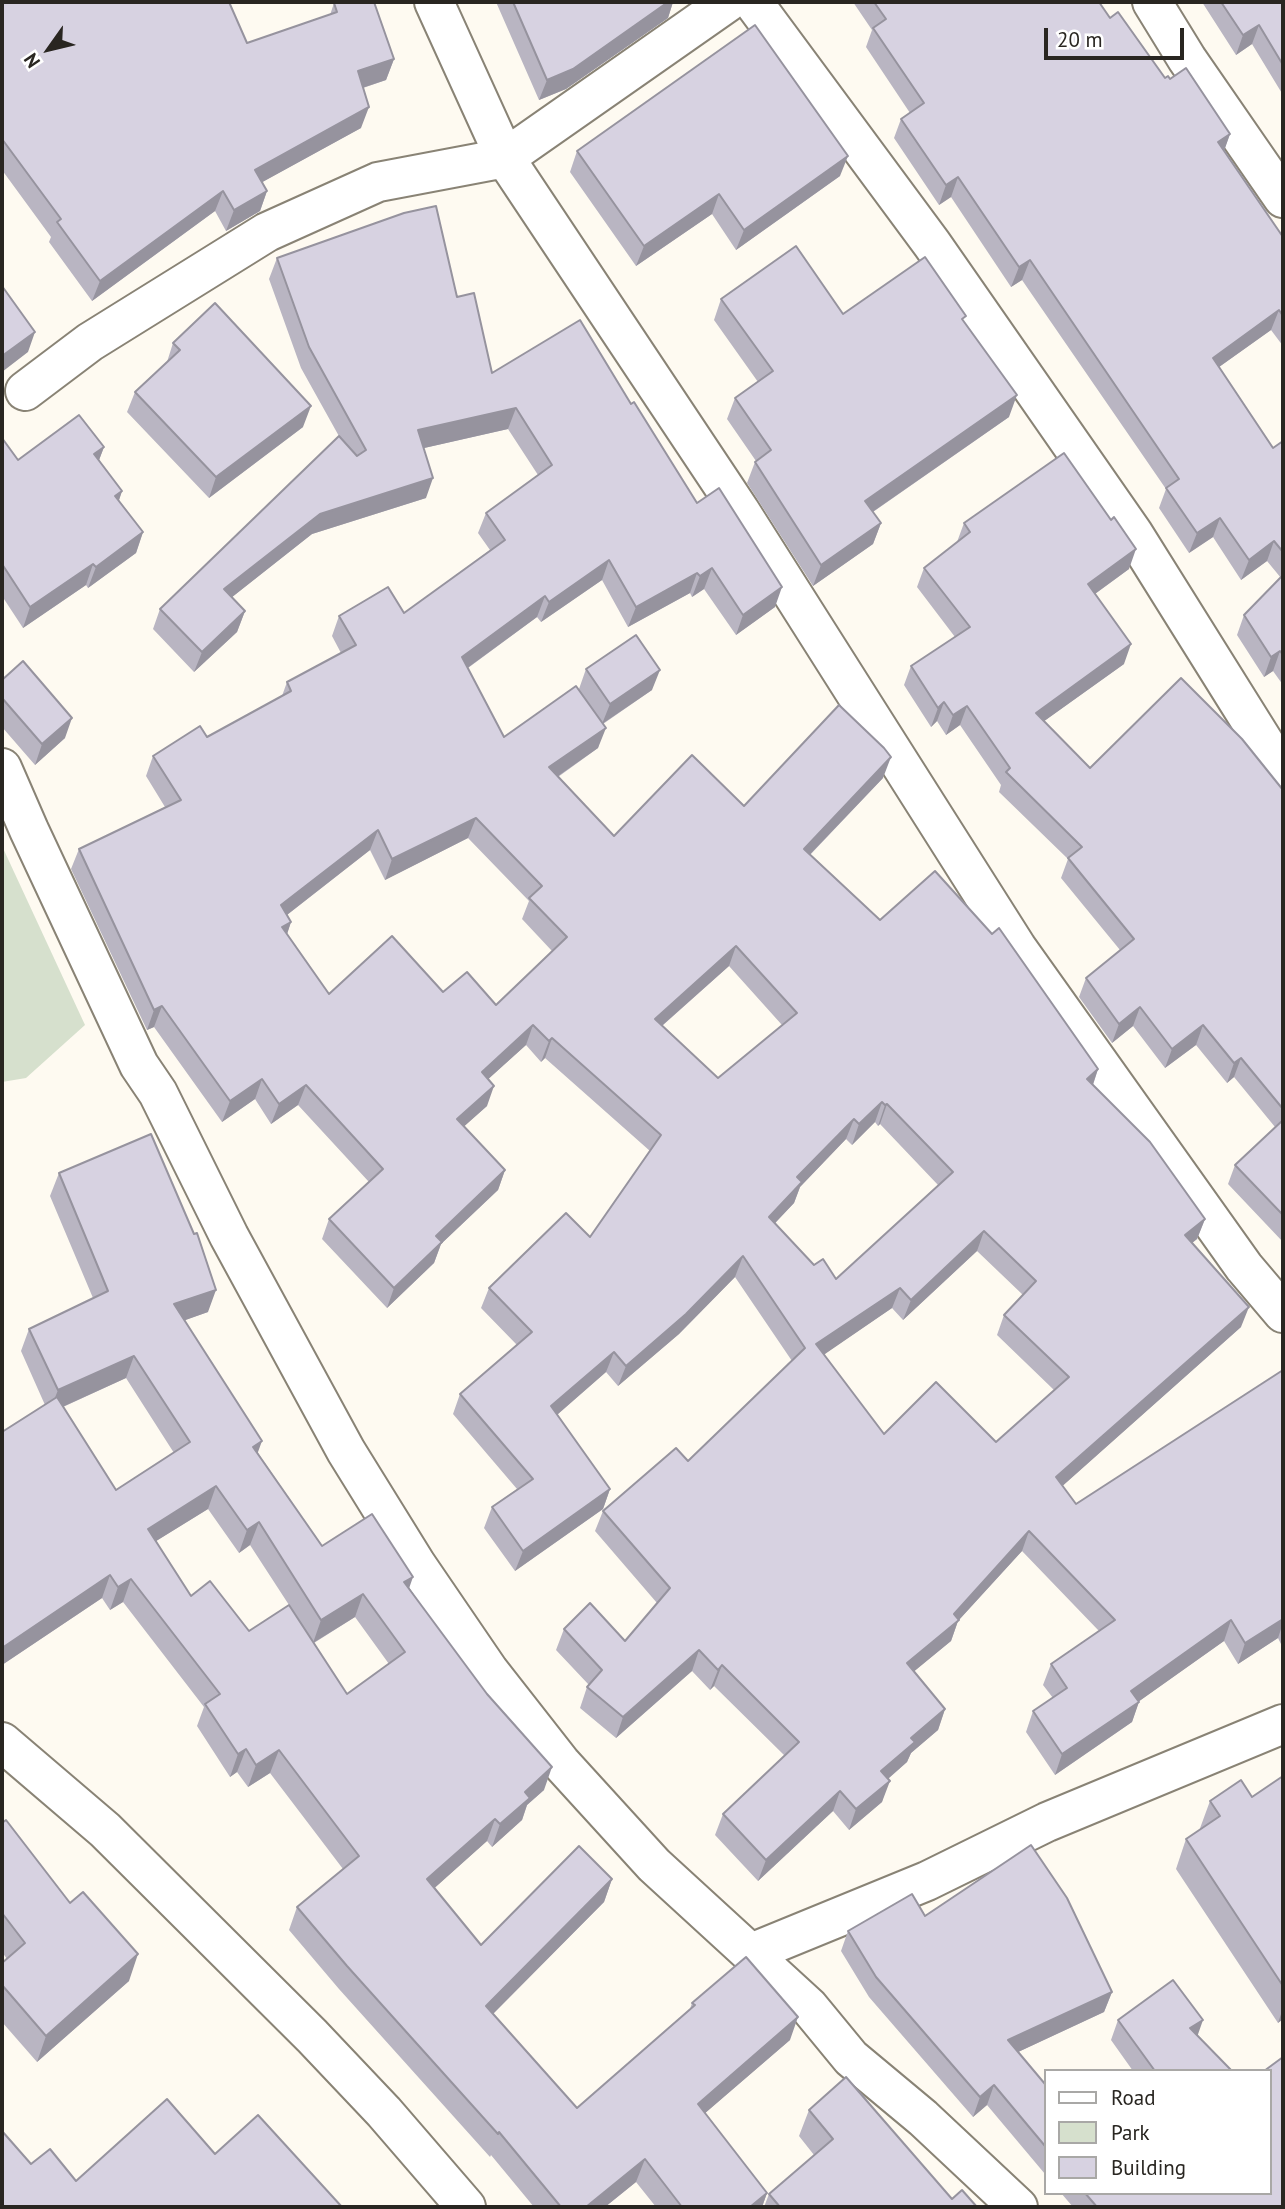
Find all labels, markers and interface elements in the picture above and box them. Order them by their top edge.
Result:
north arrow [14,14,84,84]
scale bar [1047,14,1187,58]
text: 20 m [1057,26,1103,53]
text: N [18,49,45,73]
legend [1044,2069,1271,2195]
text: Road [1111,2084,1155,2111]
text: Park [1111,2119,1150,2146]
text: Building [1111,2154,1186,2181]

